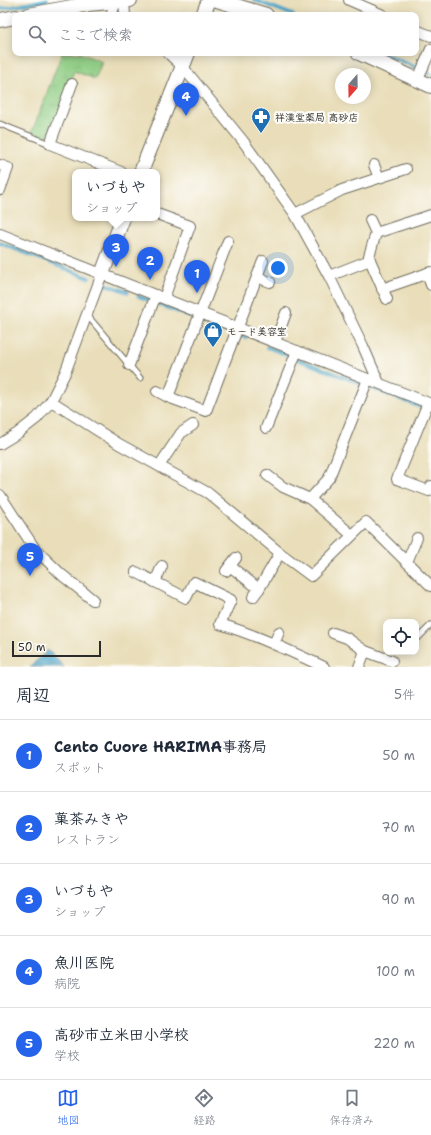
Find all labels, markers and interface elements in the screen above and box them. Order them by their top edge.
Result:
search box [12,12,419,56]
icon: search [26,23,48,45]
text: ここで検索 [58,25,133,45]
north arrow [335,68,371,104]
pin: 4 [173,83,199,116]
pharmacy icon: 祥漢堂薬局 高砂店 [250,106,272,134]
place label: 祥漢堂薬局 高砂店 [275,111,358,124]
popup [72,169,160,221]
text: いづもや [86,177,146,197]
text: ショップ [86,199,137,216]
pin: 3 [103,234,129,267]
pin: 2 [137,247,163,280]
your location [268,258,288,278]
pin: 1 [184,260,210,293]
shop icon: モード美容室 [202,320,224,348]
place label: モード美容室 [227,325,287,338]
pin: 5 [17,543,43,576]
map controls [383,619,419,655]
button: locate [383,619,419,655]
scale bar [12,639,101,658]
text: 50 m [18,640,46,655]
text: 周辺 [16,684,50,706]
text: 5件 [394,686,415,703]
text: Cento Cuore HARIMA事務局 [54,737,267,757]
text: 1 [26,747,32,764]
text: 50 m [382,747,415,764]
text: スポット [54,759,106,776]
text: 菓茶みきや [54,809,129,829]
text: 2 [24,819,34,836]
text: 70 m [381,819,415,836]
text: レストラン [54,831,120,848]
text: いづもや [54,881,114,901]
text: 3 [24,891,34,908]
text: 90 m [381,891,415,908]
text: ショップ [54,903,105,920]
text: 魚川医院 [54,953,114,973]
text: 4 [24,963,34,980]
text: 100 m [376,963,415,980]
text: 病院 [54,975,80,992]
text: 高砂市立米田小学校 [54,1025,189,1045]
text: 5 [25,1035,33,1052]
text: 220 m [373,1035,415,1052]
text: 学校 [54,1047,80,1064]
tab: 地図 [57,1087,79,1128]
tab: 経路 [193,1087,215,1128]
tab: 保存済み [330,1087,374,1128]

